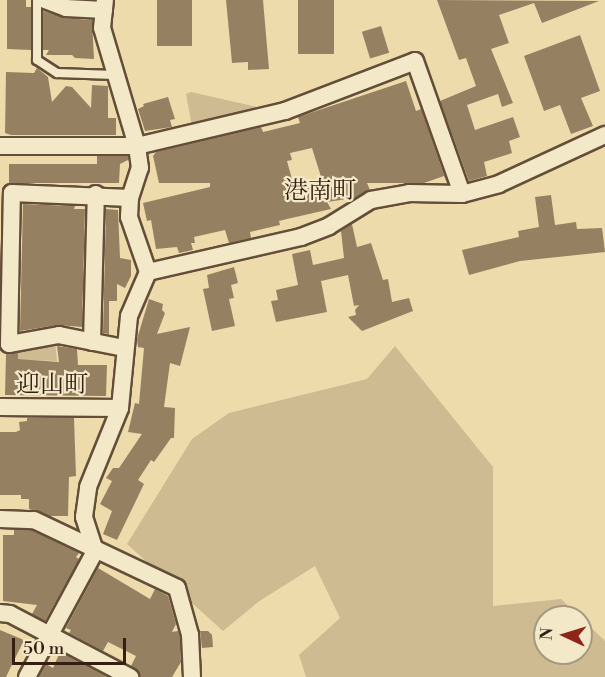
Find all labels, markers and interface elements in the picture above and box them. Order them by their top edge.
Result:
district label: 港南町 [284,178,356,206]
district label: 迎山町 [16,372,88,400]
north arrow [533,605,593,665]
scale bar [15,626,129,664]
text: N [537,627,557,641]
text: 50 m [23,637,64,660]

